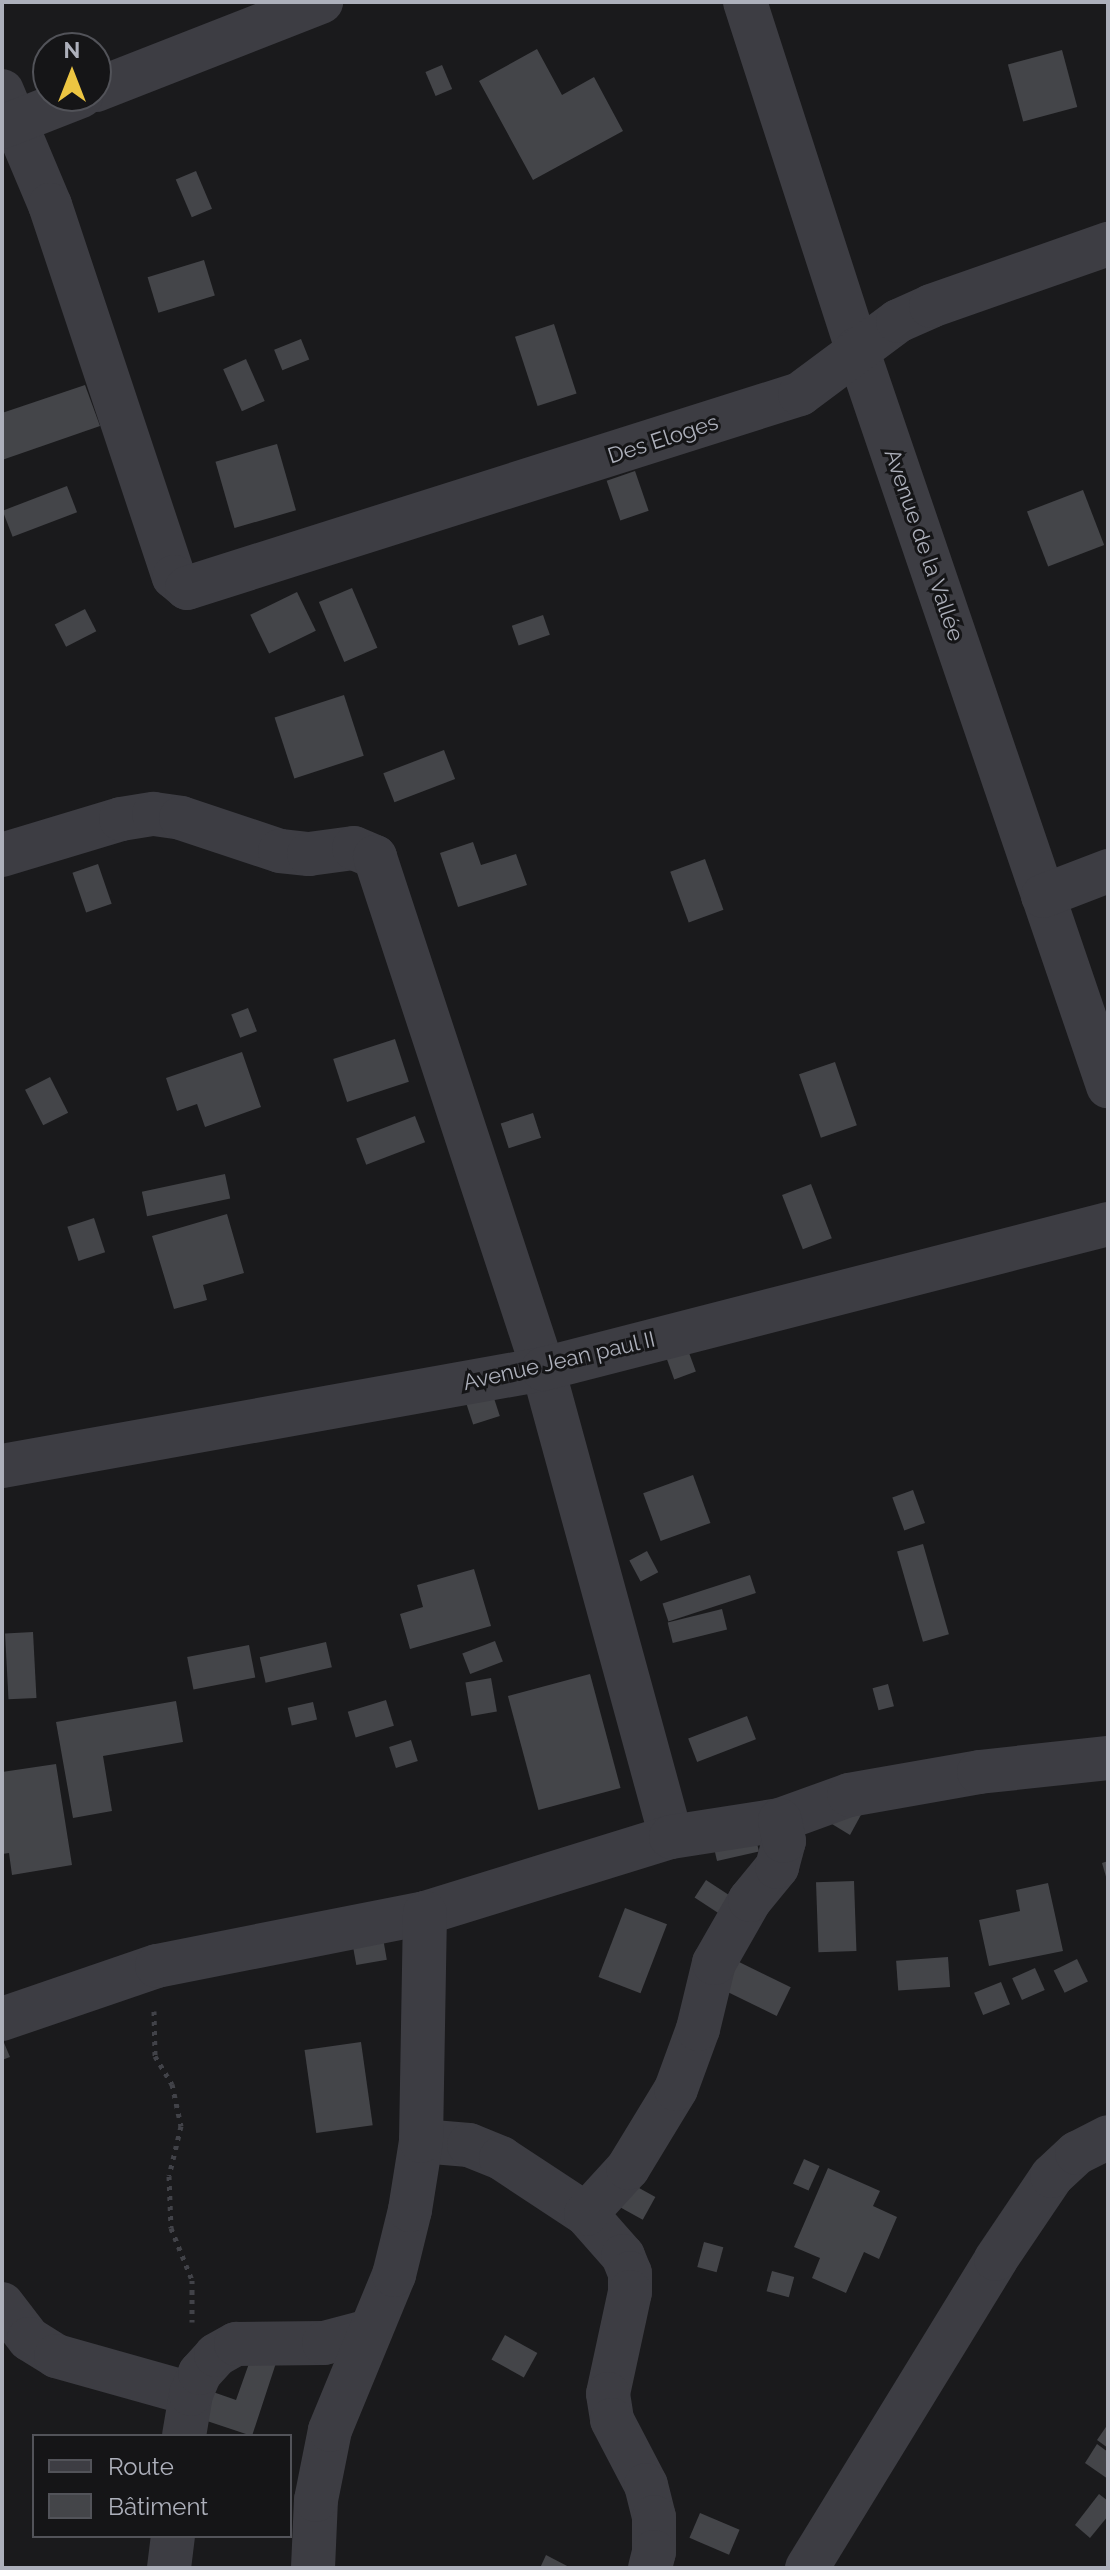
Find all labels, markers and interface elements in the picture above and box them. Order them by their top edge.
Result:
north arrow [32,32,112,112]
text: N [64,37,80,63]
street label: Des Eloges [604,409,722,469]
street label: Avenue de la Vallée [879,445,969,645]
street label: Avenue Jean paul II [460,1326,658,1396]
legend [32,2434,292,2538]
text: Route [108,2452,174,2481]
text: Bâtiment [108,2492,208,2521]

